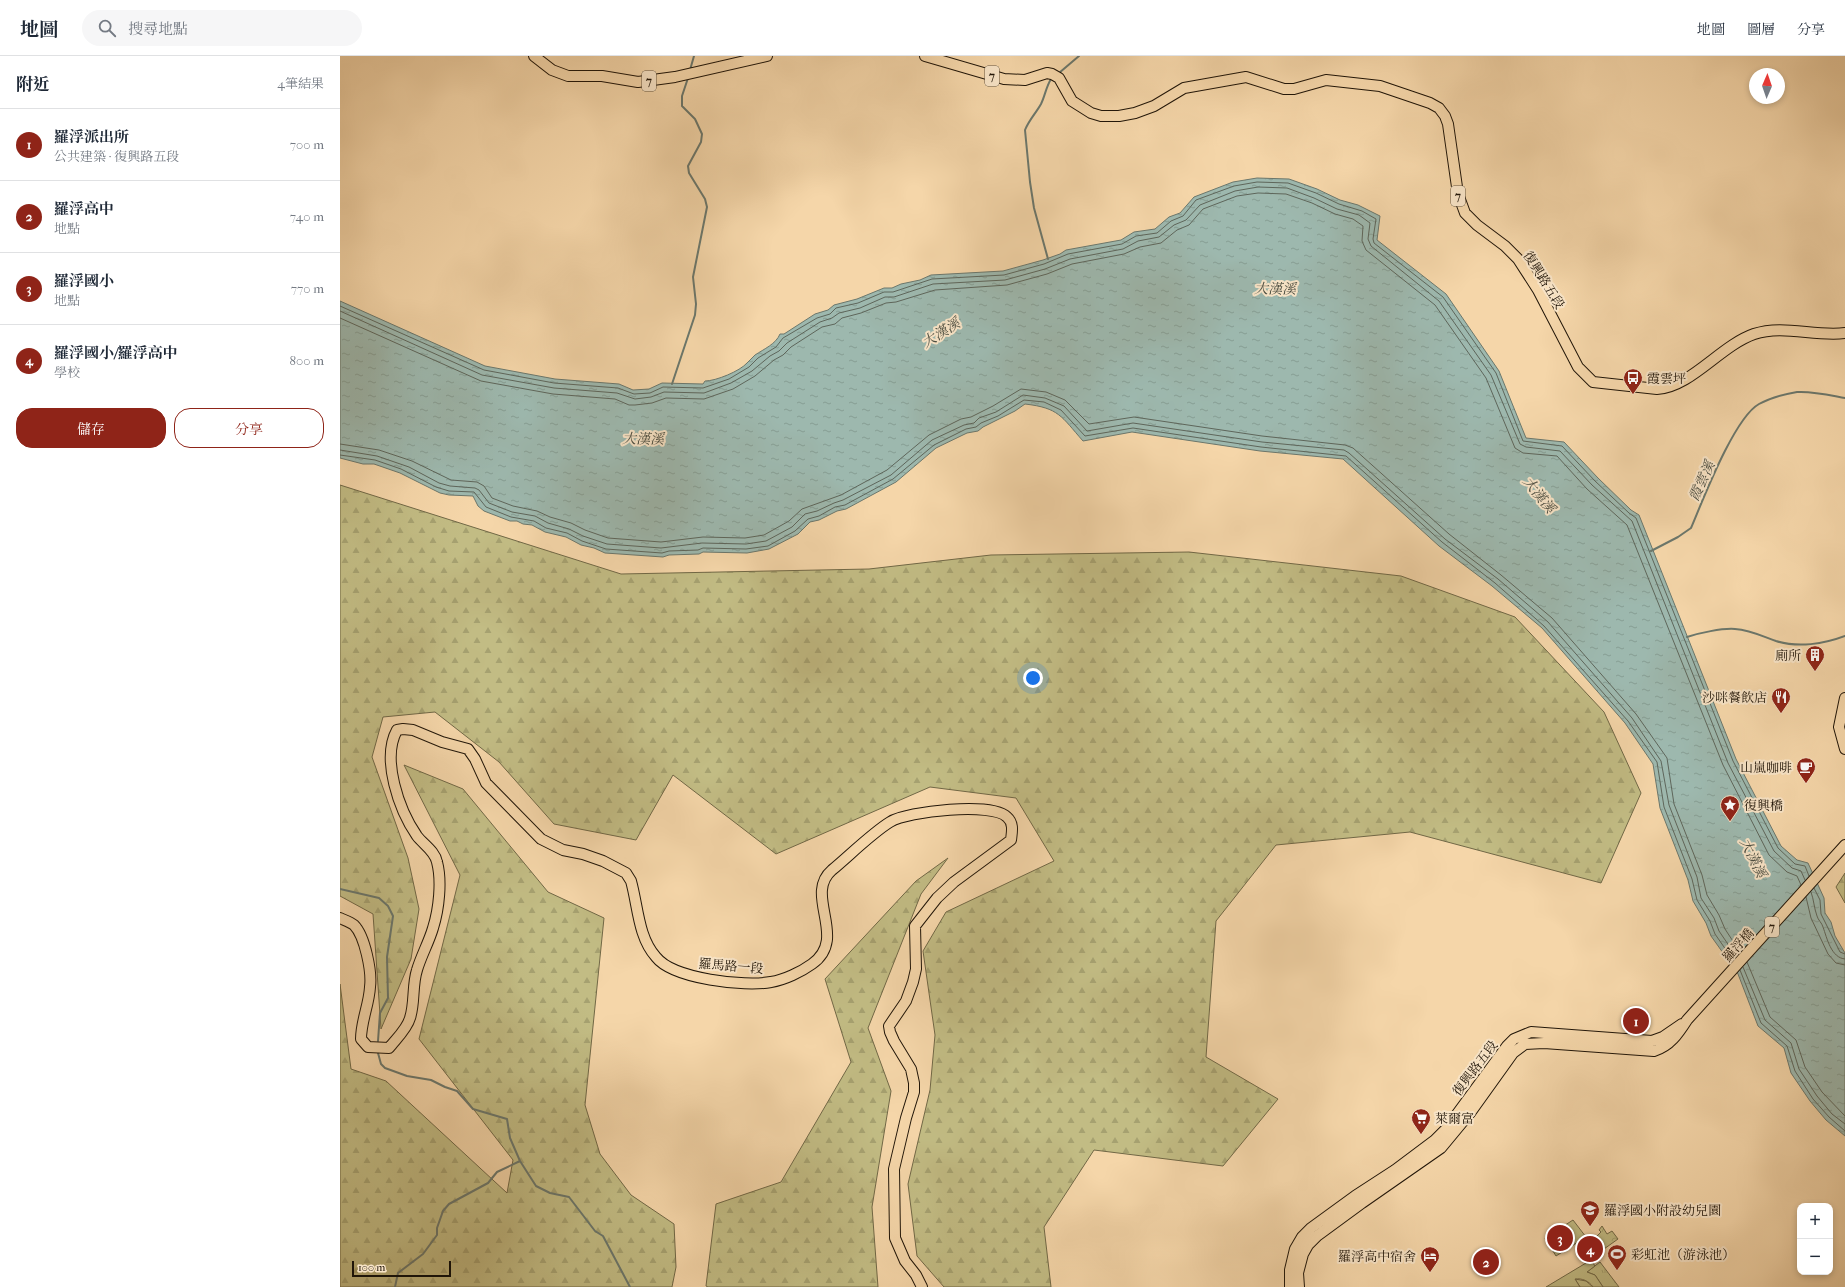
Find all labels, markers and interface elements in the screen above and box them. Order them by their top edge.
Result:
search box [82,10,362,46]
icon: search [96,17,118,39]
text: 地圖 [20,19,58,41]
text: 搜尋地點 [128,20,188,38]
text: 地圖 [1697,21,1725,38]
text: 圖層 [1747,21,1775,38]
text: 分享 [1797,21,1825,38]
road number: 7 [985,66,999,86]
north arrow [1749,68,1785,104]
road number: 7 [642,71,656,91]
text: 附近 [16,74,50,94]
text: 4筆結果 [277,76,324,91]
text: 羅浮派出所 [54,128,129,146]
text: 1 [27,137,31,152]
text: 700 m [290,137,324,152]
text: 公共建築 · 復興路五段 [54,149,179,164]
road number: 7 [1451,186,1465,206]
text: 羅浮高中 [54,200,114,218]
text: 2 [26,209,32,224]
text: 740 m [290,209,324,224]
text: 地點 [54,221,80,236]
street label: 復興路五段 [1520,248,1568,312]
text: 羅浮國小 [54,272,114,290]
water label: 大漢溪 [1254,280,1298,298]
text: 3 [26,281,32,296]
text: 770 m [291,281,324,296]
text: 地點 [54,293,80,308]
water label: 大漢溪 [919,314,965,351]
text: 羅浮國小/羅浮高中 [54,344,178,362]
text: 4 [25,353,33,368]
text: 800 m [290,353,324,368]
text: 學校 [54,365,80,380]
bus stop icon: 霞雲坪 [1622,367,1644,395]
place label: 霞雲坪 [1647,371,1686,386]
button: 儲存 [16,408,166,448]
button: 分享 [174,408,324,448]
water label: 大漢溪 [622,430,666,448]
water label: 霞雲溪 [1685,457,1719,504]
water label: 大漢溪 [1519,473,1560,518]
building icon: 廁所 [1804,644,1826,672]
place label: 廁所 [1775,648,1801,663]
your location [1023,668,1043,688]
restaurant icon: 沙咪餐飲店 [1770,686,1792,714]
place label: 沙咪餐飲店 [1702,690,1767,705]
cafe icon: 山嵐咖啡 [1795,756,1817,784]
place label: 山嵐咖啡 [1740,760,1792,775]
place icon: 復興橋 [1719,794,1741,822]
place label: 復興橋 [1744,798,1783,813]
water label: 大漢溪 [1736,835,1771,882]
road number: 7 [1765,917,1779,937]
street label: 羅浮橋 [1719,925,1757,965]
street label: 羅馬路一段 [698,956,764,976]
pin: 1 [1623,1006,1649,1036]
street label: 復興路五段 [1449,1038,1501,1098]
supermarket icon: 萊爾富 [1410,1107,1432,1135]
place label: 萊爾富 [1435,1111,1474,1126]
school or university icon: 羅浮國小附設幼兒園 [1579,1199,1601,1227]
place label: 羅浮國小附設幼兒園 [1604,1203,1721,1218]
map controls [1797,1203,1833,1275]
button: + [1797,1203,1833,1239]
pin: 3 [1547,1223,1573,1253]
pin: 4 [1577,1234,1603,1264]
button: − [1797,1239,1833,1275]
sports icon: 彩虹池（游泳池） [1606,1243,1628,1271]
hotel icon: 羅浮高中宿舍 [1419,1245,1441,1273]
pin: 2 [1473,1247,1499,1277]
place label: 彩虹池（游泳池） [1631,1247,1735,1262]
place label: 羅浮高中宿舍 [1338,1249,1416,1264]
scale bar [352,1259,451,1278]
text: 100 m [358,1261,386,1274]

